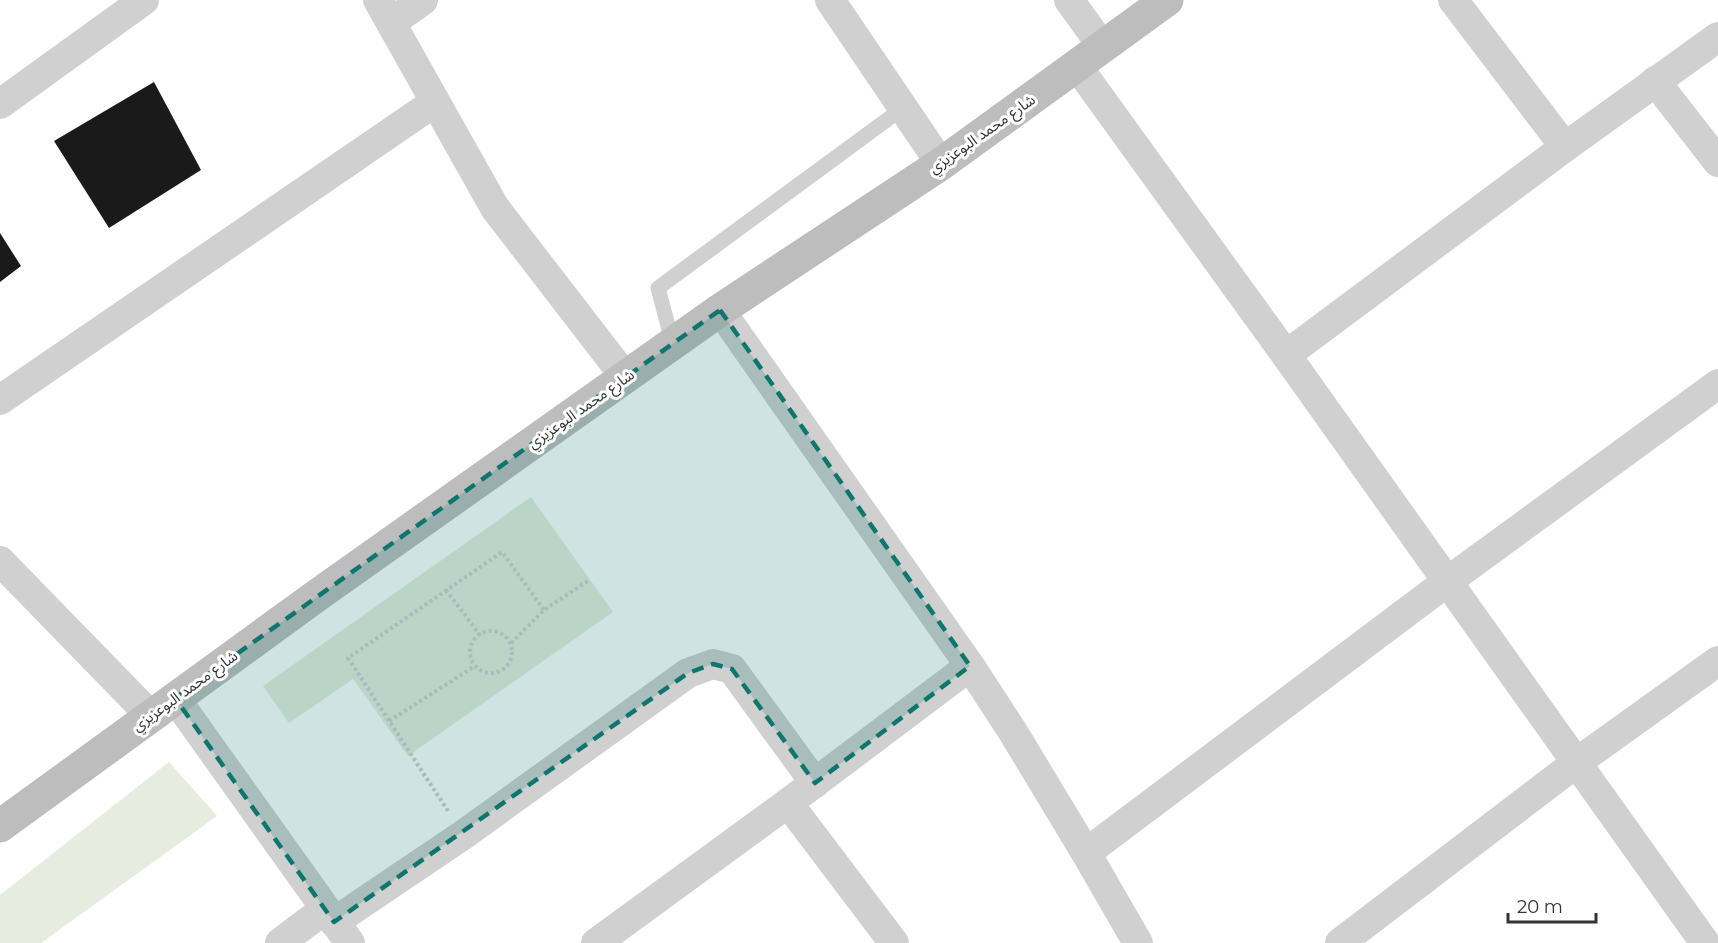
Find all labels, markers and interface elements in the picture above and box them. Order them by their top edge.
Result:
street label: شارع محمد البوعزيزي [925,90,1041,180]
street label: شارع محمد البوعزيزي [524,365,640,455]
street label: شارع محمد البوعزيزي [128,646,243,738]
scale bar [1508,886,1596,924]
text: 20 m [1517,896,1563,918]

